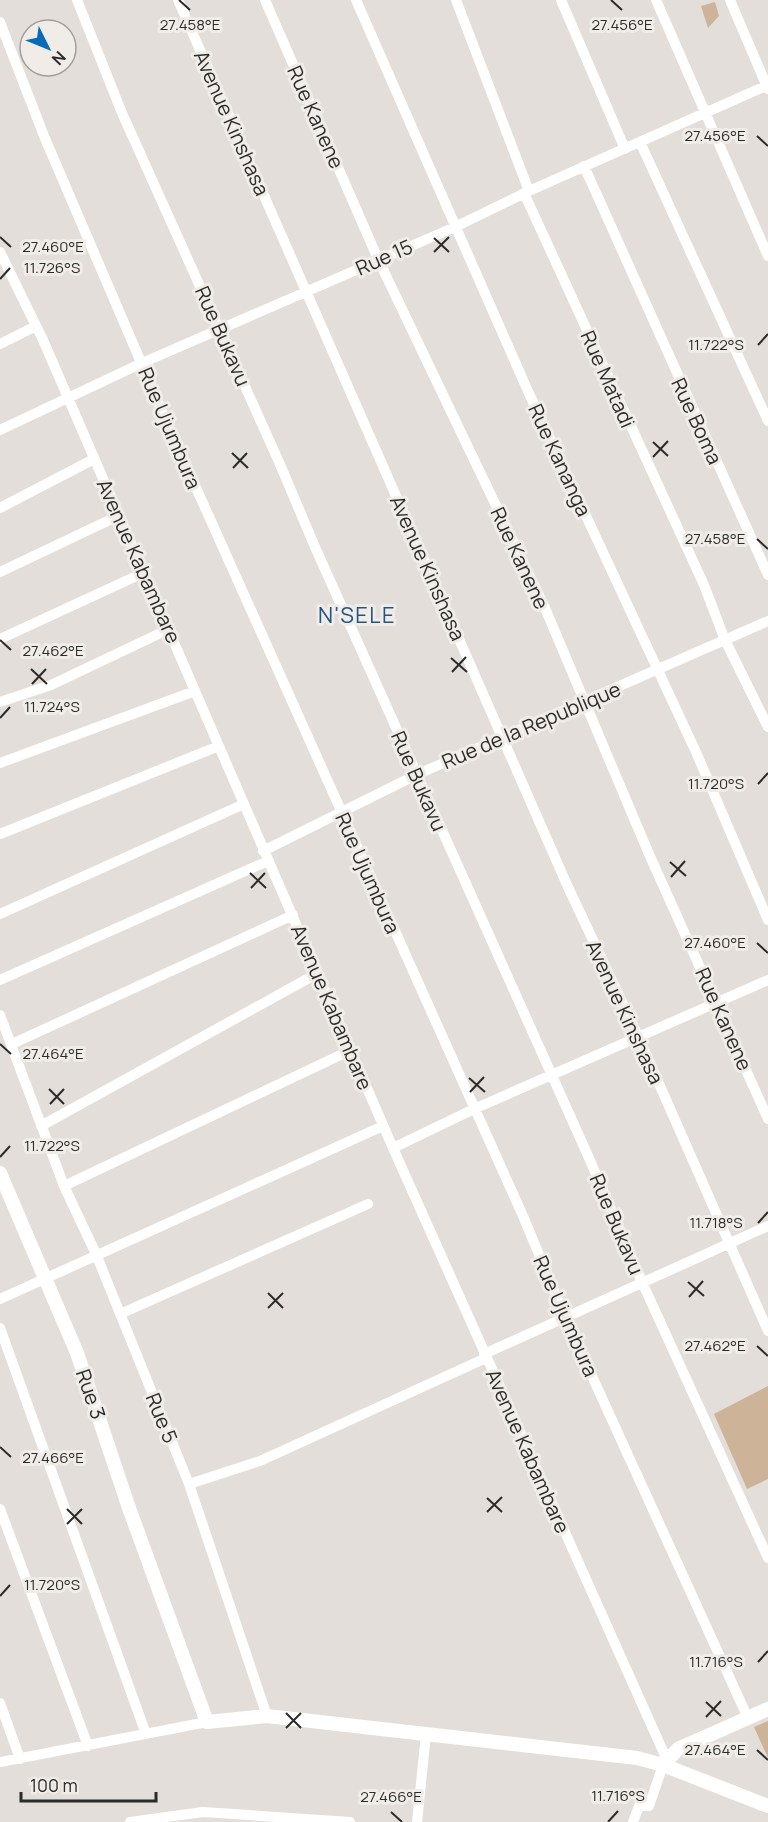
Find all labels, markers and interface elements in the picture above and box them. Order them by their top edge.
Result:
text: 27.458°E [160,14,220,35]
text: 27.456°E [592,14,653,35]
north arrow [18,18,78,78]
street label: Avenue Kinshasa [188,46,276,200]
text: N [47,47,71,70]
street label: Rue Kanene [281,61,351,173]
text: 27.456°E [685,125,746,146]
street label: Rue 15 [351,233,417,281]
text: 27.460°E [22,236,84,257]
text: 11.726°S [24,257,80,278]
street label: Rue Bukavu [189,282,257,390]
street label: Rue Matadi [575,326,641,432]
text: 11.722°S [688,334,744,355]
street label: Rue Ujumbura [132,363,208,493]
street label: Rue Boma [665,373,729,469]
street label: Rue Kananga [522,399,598,521]
street label: Avenue Kabambare [91,475,187,647]
street label: Avenue Kinshasa [384,491,472,645]
street label: Rue Kanene [485,503,555,613]
text: 27.458°E [685,528,745,549]
district label: N'SELE [318,600,396,630]
text: 27.462°E [23,640,83,661]
street label: Rue de la Republique [437,675,625,775]
text: 11.724°S [24,696,80,717]
street label: Rue Bukavu [385,727,453,835]
text: 11.720°S [688,773,744,794]
street label: Rue Ujumbura [329,808,407,938]
street label: Avenue Kabambare [285,920,379,1094]
text: 27.460°E [684,932,746,953]
street label: Avenue Kinshasa [580,936,670,1088]
street label: Rue Kanene [689,963,759,1075]
text: 27.464°E [22,1043,84,1064]
text: 11.722°S [24,1135,80,1156]
street label: Rue Bukavu [584,1169,650,1279]
text: 11.718°S [690,1212,743,1233]
street label: Rue Ujumbura [527,1251,605,1381]
text: 27.462°E [685,1335,745,1356]
street label: Rue 3 [70,1365,112,1423]
street label: Avenue Kabambare [480,1365,576,1537]
street label: Rue 5 [140,1389,184,1447]
text: 27.466°E [22,1447,84,1468]
text: 11.720°S [24,1574,80,1595]
text: 11.716°S [689,1651,743,1672]
text: 27.464°E [684,1739,746,1760]
scale bar [21,1765,156,1803]
text: 100 m [30,1773,78,1797]
text: 11.716°S [591,1785,645,1806]
text: 27.466°E [360,1786,422,1807]

